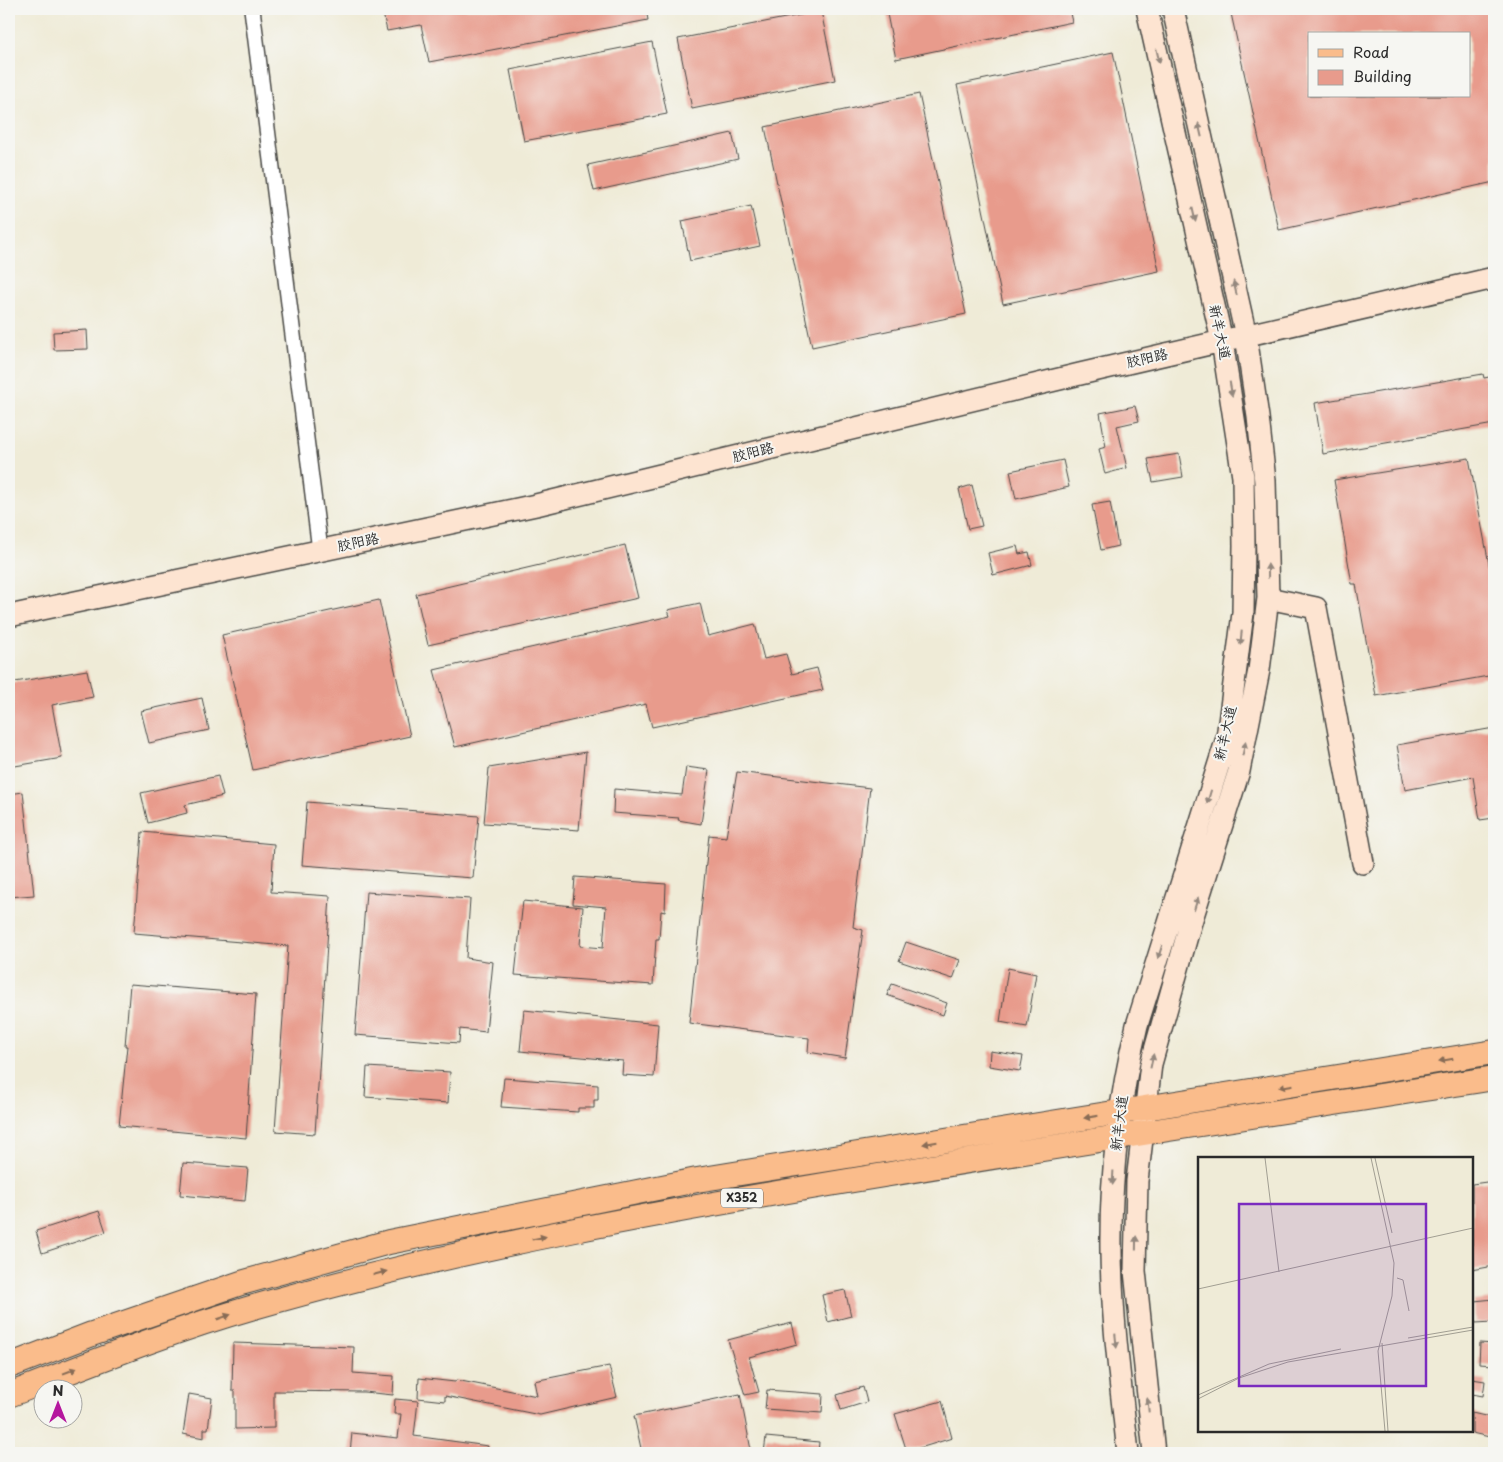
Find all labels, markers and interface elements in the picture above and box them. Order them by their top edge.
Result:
legend [1308,32,1470,98]
text: Road [1353,40,1389,63]
one-way arrow [1154,49,1162,65]
text: Building [1353,64,1412,87]
one-way arrow [1196,122,1204,137]
one-way arrow [1190,207,1198,222]
one-way arrow [1231,281,1239,296]
street label: 新羊大道 [1204,302,1237,361]
street label: 胶阳路 [1124,343,1170,372]
one-way arrow [1227,382,1235,398]
street label: 胶阳路 [730,436,776,467]
street label: 胶阳路 [335,527,381,556]
one-way arrow [1263,563,1271,579]
one-way arrow [1237,630,1245,646]
street label: 新羊大道 [1208,703,1241,763]
one-way arrow [1240,742,1248,757]
one-way arrow [1204,790,1212,805]
one-way arrow [1193,897,1200,912]
one-way arrow [1156,945,1164,960]
one-way arrow [1148,1053,1156,1068]
one-way arrow [1438,1057,1454,1065]
one-way arrow [1277,1083,1293,1091]
street label: 新羊大道 [1105,1094,1132,1152]
one-way arrow [1082,1113,1098,1121]
one-way arrow [922,1139,938,1147]
inset map [1198,1157,1473,1432]
one-way arrow [1108,1171,1116,1187]
road number: X352 [721,1188,763,1208]
one-way arrow [531,1234,547,1242]
one-way arrow [1132,1235,1140,1251]
one-way arrow [373,1268,388,1276]
one-way arrow [216,1313,231,1320]
one-way arrow [1112,1333,1120,1349]
one-way arrow [63,1367,78,1374]
north arrow [32,1380,82,1430]
text: N [52,1380,64,1401]
one-way arrow [1144,1396,1152,1412]

